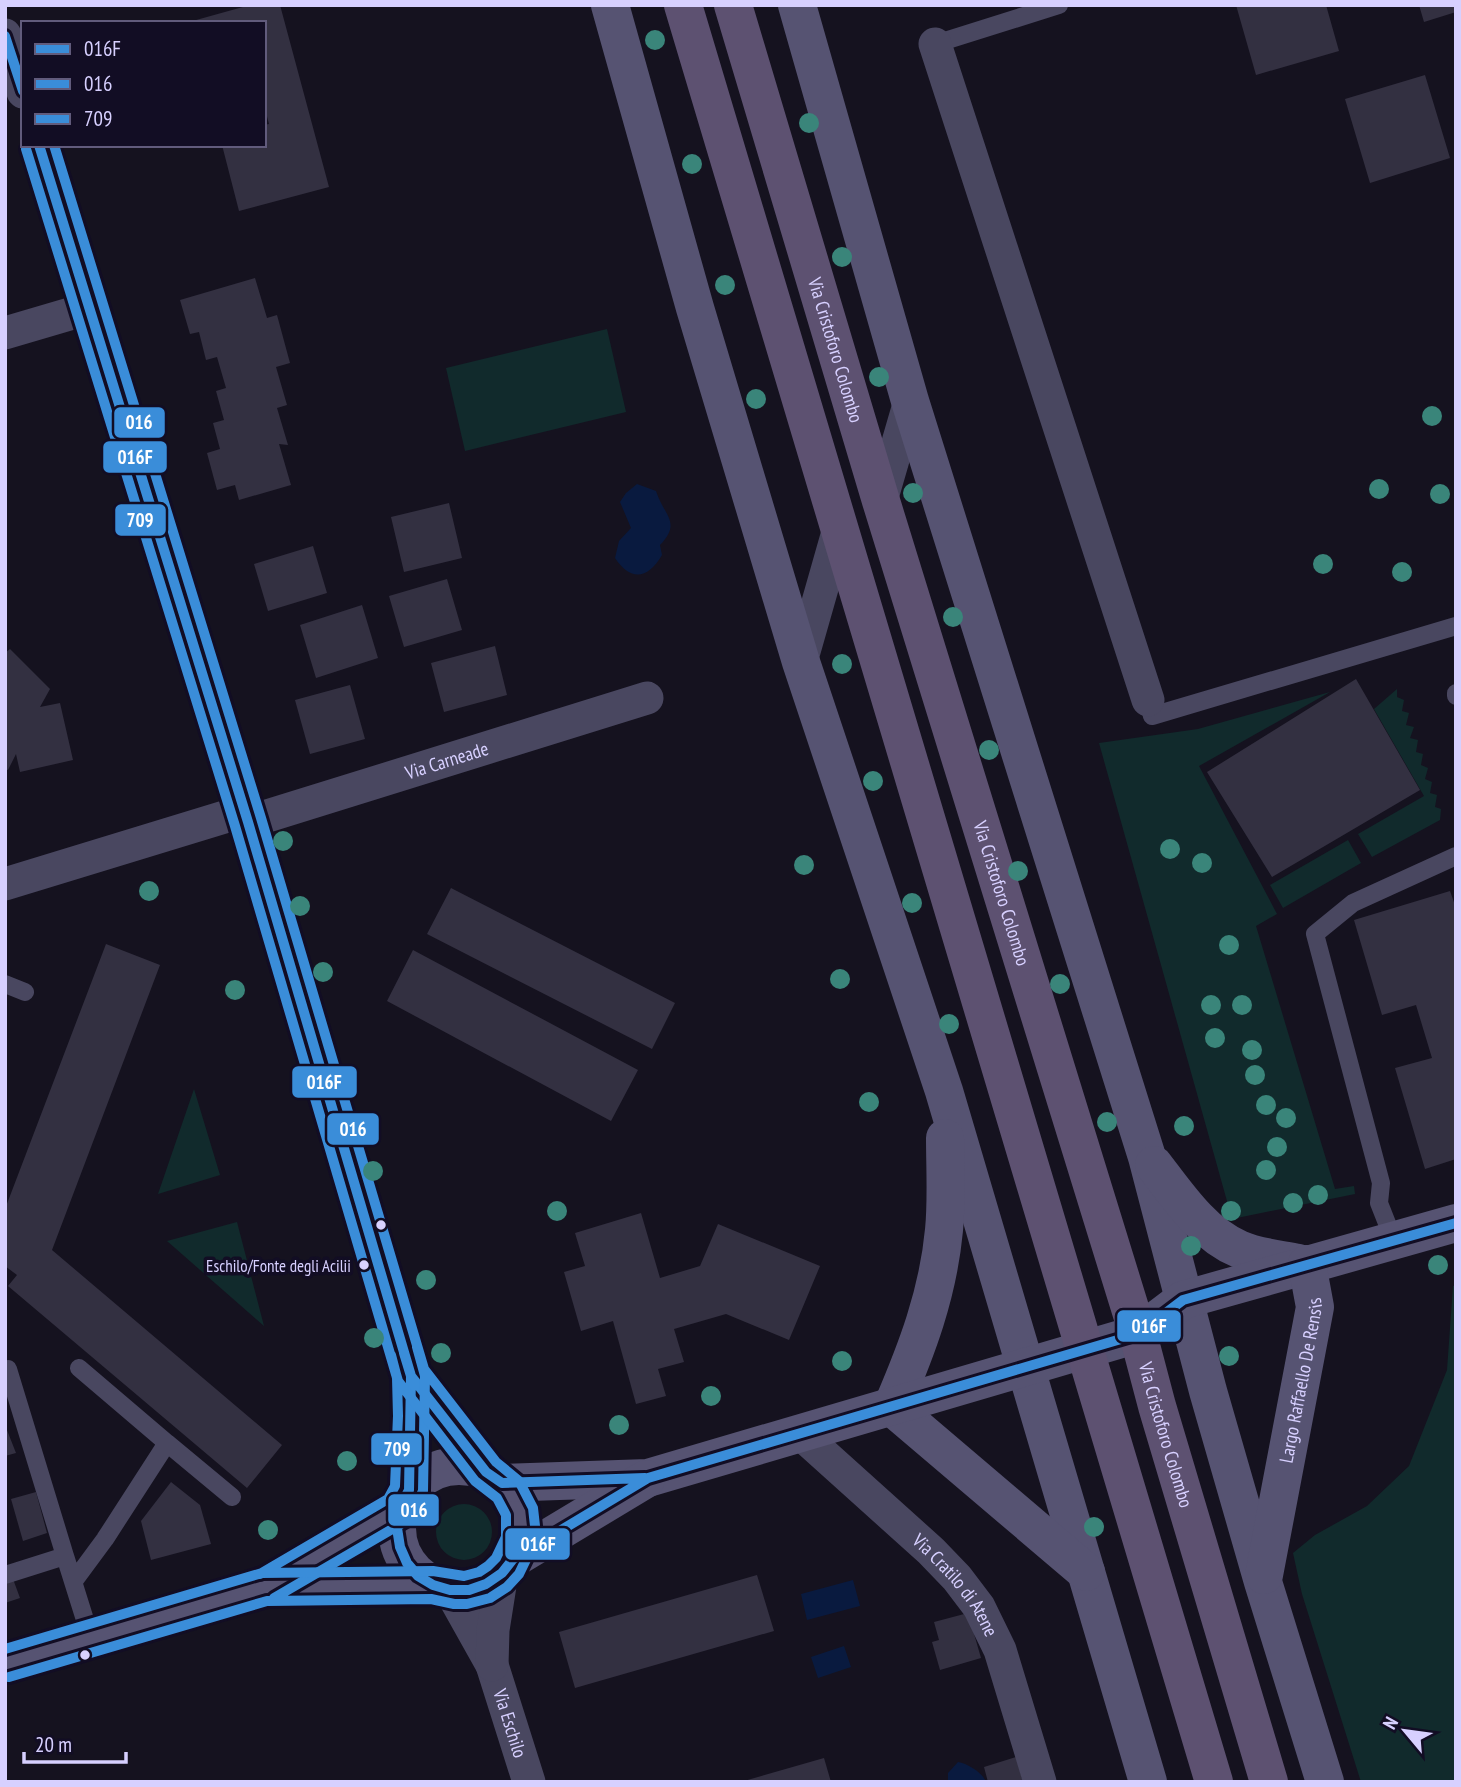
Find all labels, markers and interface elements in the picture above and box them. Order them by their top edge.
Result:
legend [21,21,266,147]
text: 016F [84,35,121,62]
text: 016 [84,70,112,97]
text: 709 [84,105,112,132]
street label: Via Cristoforo Colombo [803,274,869,425]
line badge: 016 [113,406,166,439]
text: 016 [125,410,153,434]
line badge: 016F [102,440,168,474]
text: 016F [117,445,153,469]
line badge: 709 [114,503,167,537]
text: 709 [126,508,154,532]
street label: Via Carneade [401,736,491,785]
street label: Via Cristoforo Colombo [968,817,1036,968]
line badge: 016F [291,1065,358,1099]
text: 016F [306,1070,342,1094]
line badge: 016 [326,1112,380,1146]
text: 016 [339,1117,367,1141]
unlabelled marker [374,1218,388,1232]
place label: Eschilo/Fonte degli Acilii [206,1255,351,1277]
marker: Eschilo/Fonte degli Acilii [357,1258,371,1272]
street label: Largo Raffaello De Rensis [1274,1296,1327,1465]
line badge: 016F [1116,1309,1182,1343]
text: 016F [1131,1314,1167,1338]
street label: Via Cristoforo Colombo [1134,1359,1199,1510]
line badge: 709 [370,1432,423,1466]
text: 709 [383,1437,411,1461]
line badge: 016 [387,1493,440,1527]
text: 016 [400,1498,428,1522]
line badge: 016F [504,1527,571,1561]
street label: Via Cratilo di Atene [907,1528,1003,1640]
text: 016F [520,1532,556,1556]
unlabelled marker [78,1648,92,1662]
street label: Via Eschilo [488,1685,533,1761]
north arrow [1370,1696,1440,1766]
text: N [1377,1712,1403,1733]
scale bar [24,1720,126,1764]
text: 20 m [35,1731,72,1758]

